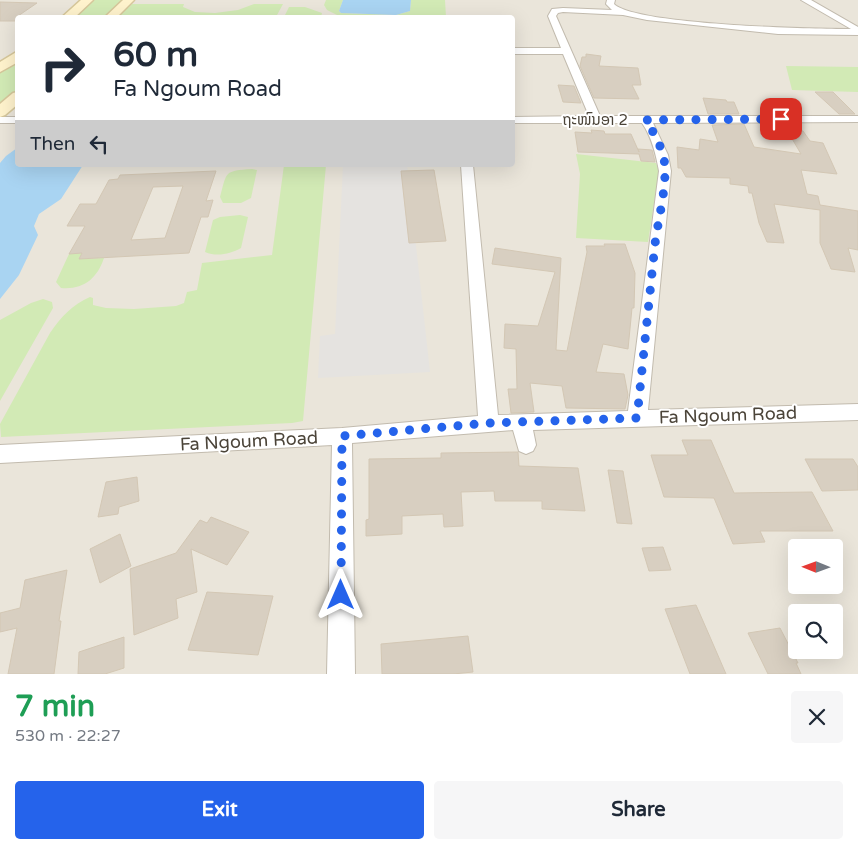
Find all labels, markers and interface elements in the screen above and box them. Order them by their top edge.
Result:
text: 60 m [113,34,198,76]
icon: right [30,35,95,100]
text: Fa Ngoum Road [113,76,282,102]
pin [760,98,802,140]
icon: arrive [767,105,795,133]
street label: ຖະໜົນອາ 2 [562,111,628,129]
icon: left [85,130,113,158]
text: Then [30,133,75,155]
street label: Fa Ngoum Road [659,402,797,428]
street label: Fa Ngoum Road [179,426,319,456]
north arrow [788,539,842,594]
map controls [788,539,843,659]
position arrow [314,568,366,620]
button: search [788,604,843,659]
text: 7 min [15,688,95,725]
button: close [791,691,843,743]
text: 530 m · 22:27 [15,726,121,746]
button: Exit [15,781,424,839]
button: Share [434,781,843,839]

